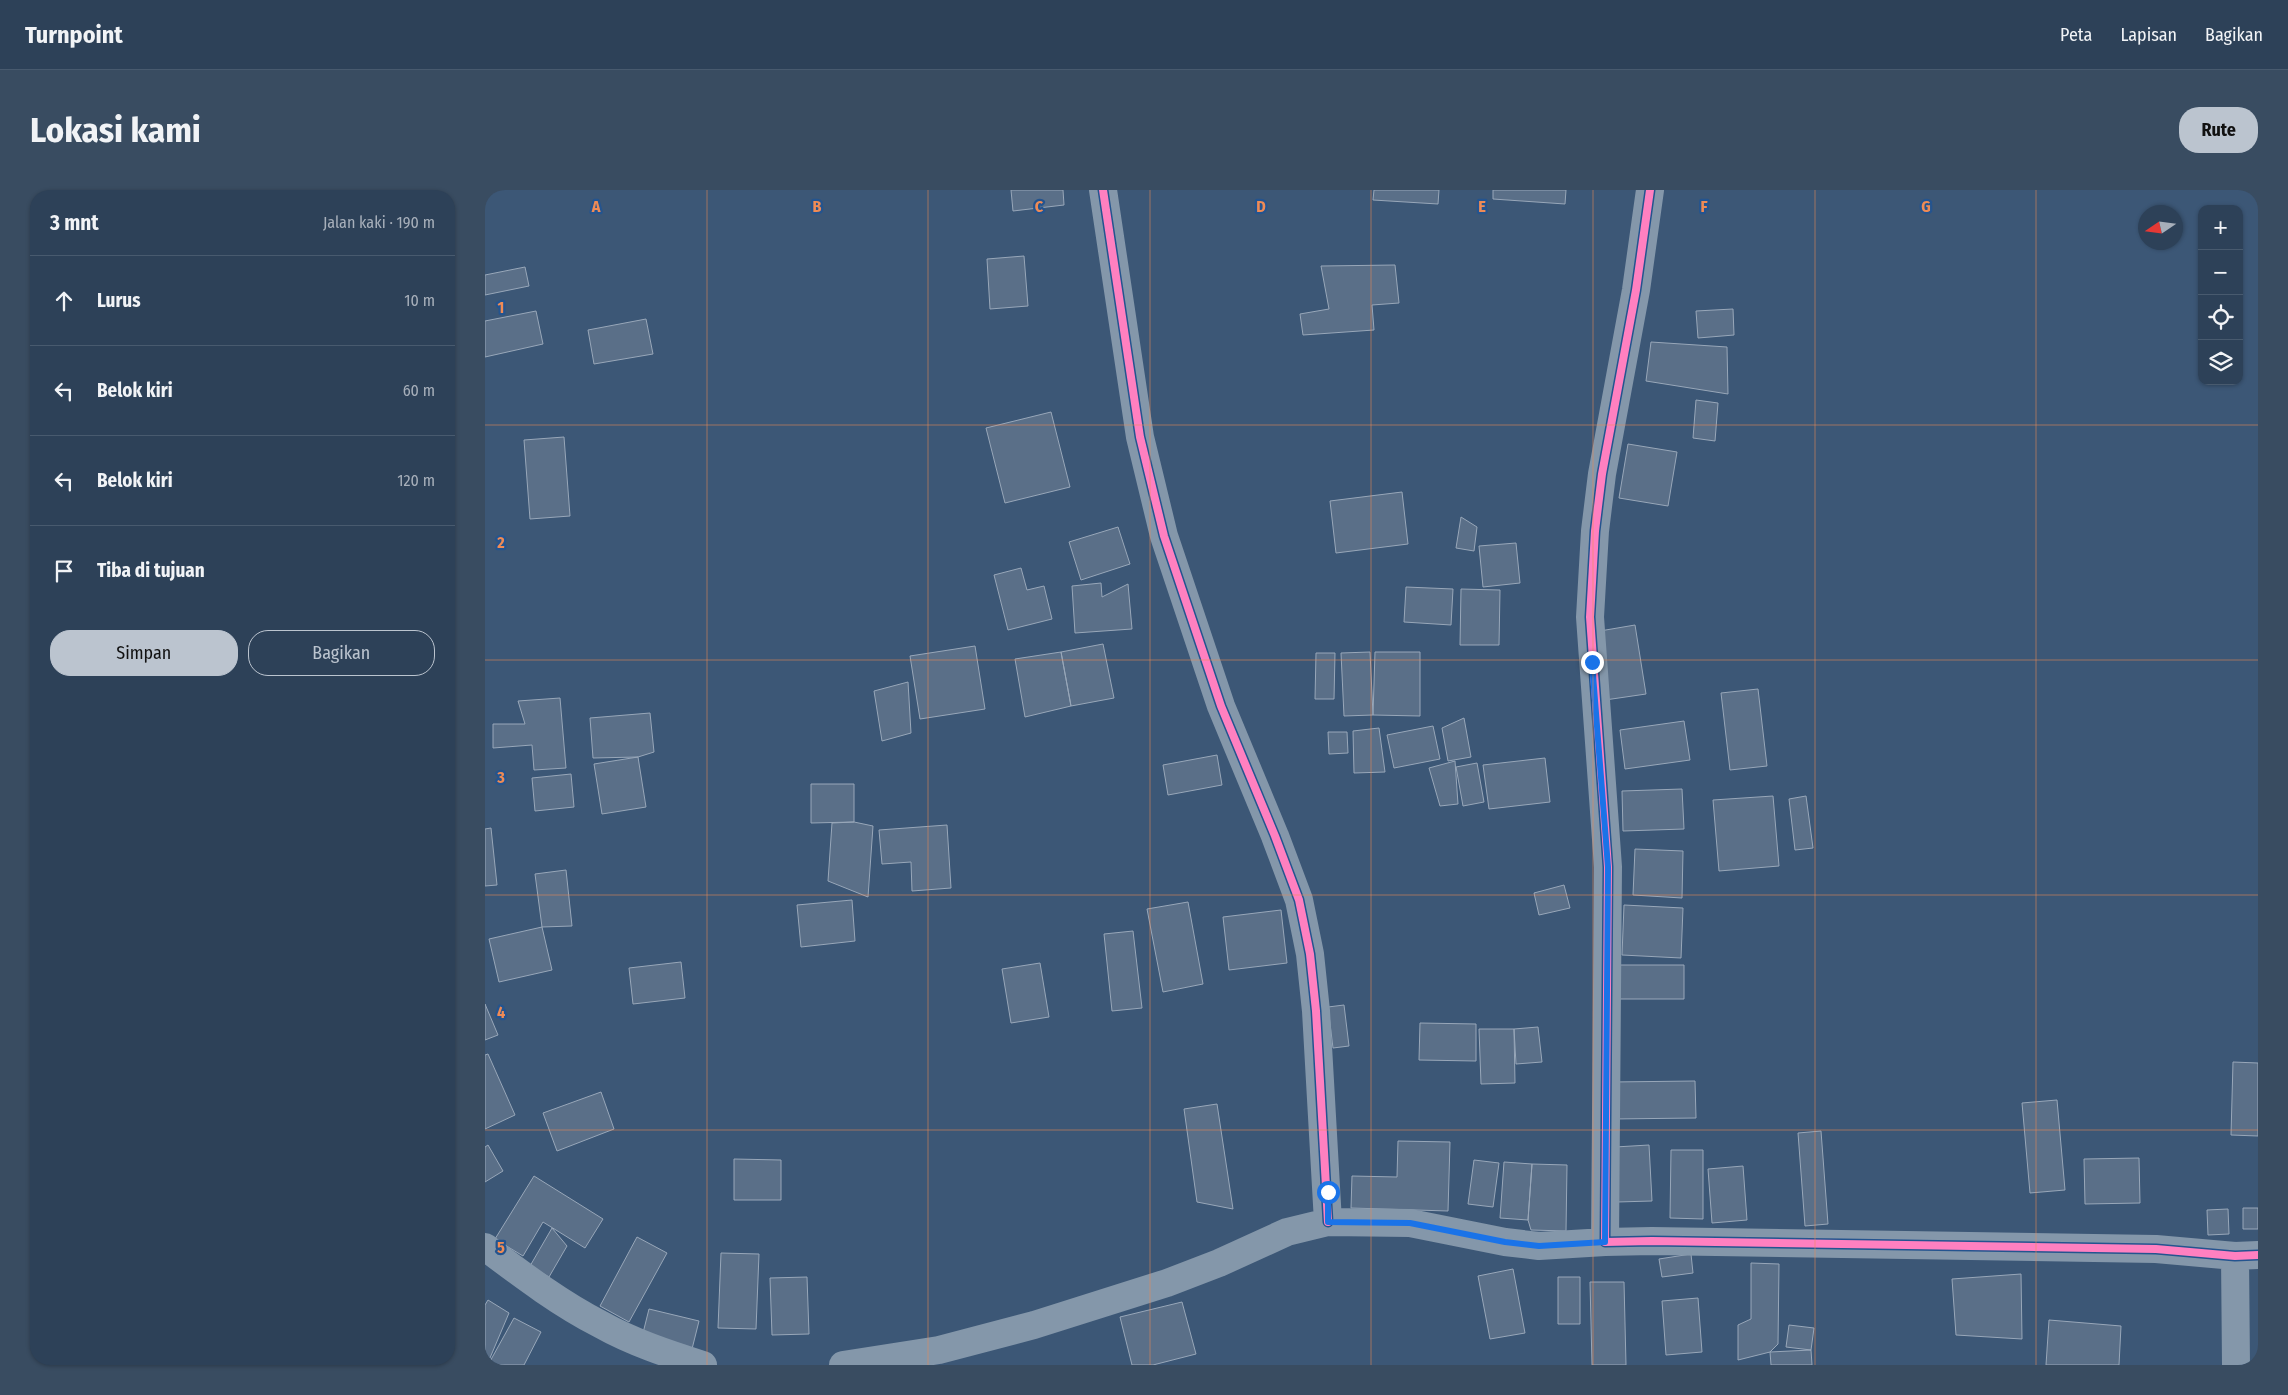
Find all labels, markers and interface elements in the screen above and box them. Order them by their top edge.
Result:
text: Turnpoint [25,21,123,49]
text: Peta [2060,24,2092,46]
text: Lapisan [2120,24,2177,46]
text: Bagikan [2205,24,2263,46]
button: Rute [2179,107,2258,153]
text: Lokasi kami [30,109,201,151]
text: A [591,197,601,216]
text: B [813,197,822,216]
text: C [1035,197,1044,216]
text: D [1256,197,1266,216]
text: E [1478,197,1486,216]
text: F [1700,197,1708,216]
text: G [1921,197,1931,216]
north arrow [2138,205,2183,250]
map controls [2198,205,2243,385]
button: + [2198,205,2243,250]
text: 3 mnt [50,210,99,236]
text: Jalan kaki · 190 m [323,213,435,232]
button: − [2198,250,2243,295]
icon: ahead [50,287,78,315]
text: Lurus [97,289,141,312]
text: 10 m [404,291,435,310]
button: locate [2198,295,2243,340]
text: 1 [498,298,504,317]
button: layers [2198,340,2243,385]
icon: left [50,377,78,405]
text: Belok kiri [97,379,173,402]
text: 60 m [403,381,435,400]
icon: left [50,467,78,495]
text: Belok kiri [97,469,173,492]
text: 120 m [397,471,435,490]
text: 2 [496,533,505,552]
icon: arrive [50,557,78,585]
text: Tiba di tujuan [97,559,205,582]
button: Simpan [50,630,238,676]
button: Bagikan [248,630,435,676]
route end [1581,651,1604,674]
text: 3 [496,768,505,787]
text: 4 [497,1003,505,1022]
route start [1317,1181,1340,1204]
text: 5 [497,1238,505,1257]

